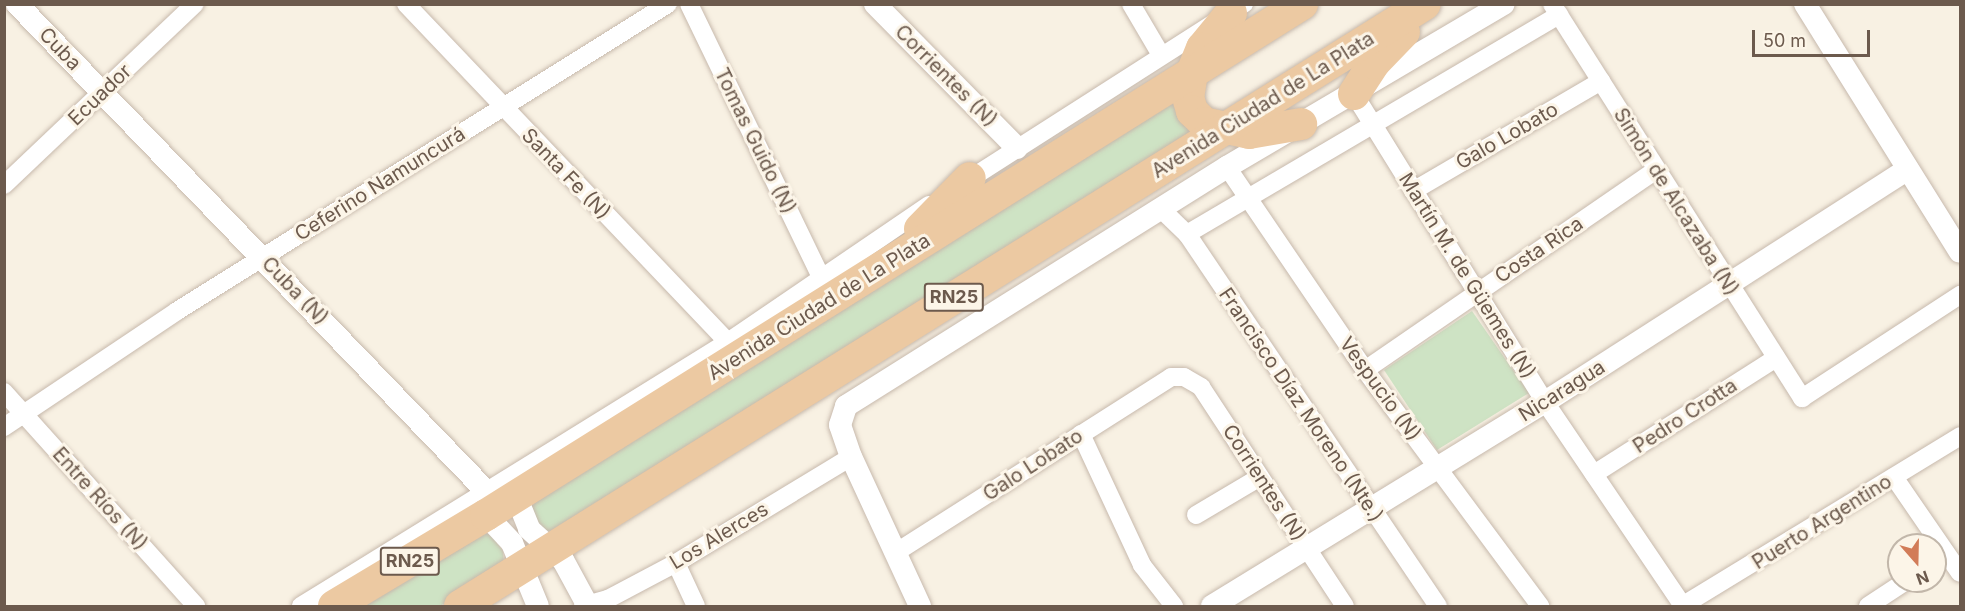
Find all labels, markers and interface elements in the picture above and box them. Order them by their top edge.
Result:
scale bar [1755,18,1874,56]
street label: Corrientes (N) [890,20,1002,132]
street label: Cuba [34,23,86,75]
street label: Avenida Ciudad de La Plata [1147,27,1379,183]
text: 50 m [1763,30,1806,51]
street label: Ecuador [64,59,136,131]
street label: Tomas Guido (N) [709,64,801,218]
street label: Galo Lobato [1452,97,1562,175]
street label: Simón de Alcazaba (N) [1608,104,1744,300]
street label: Ceferino Namuncurá [290,122,470,246]
street label: Santa Fe (N) [517,123,615,225]
street label: Martín M. de Güemes (N) [1394,169,1540,383]
street label: Costa Rica [1490,212,1588,288]
street label: Avenida Ciudad de La Plata [703,229,935,385]
street label: Cuba (N) [257,252,333,330]
road number: RN25 [922,282,986,312]
street label: Francisco Díaz Moreno (Nte.) [1214,284,1388,526]
street label: Vespucio (N) [1334,332,1426,446]
street label: Nicaragua [1515,355,1609,427]
street label: Pedro Crotta [1629,373,1741,459]
street label: Corrientes (N) [1217,420,1311,546]
street label: Galo Lobato [979,424,1087,506]
street label: Entre Ríos (N) [47,443,153,555]
street label: Puerto Argentino [1748,469,1896,575]
street label: Los Alerces [665,497,773,575]
north arrow [1887,533,1947,593]
road number: RN25 [378,546,442,576]
text: N [1913,567,1932,590]

